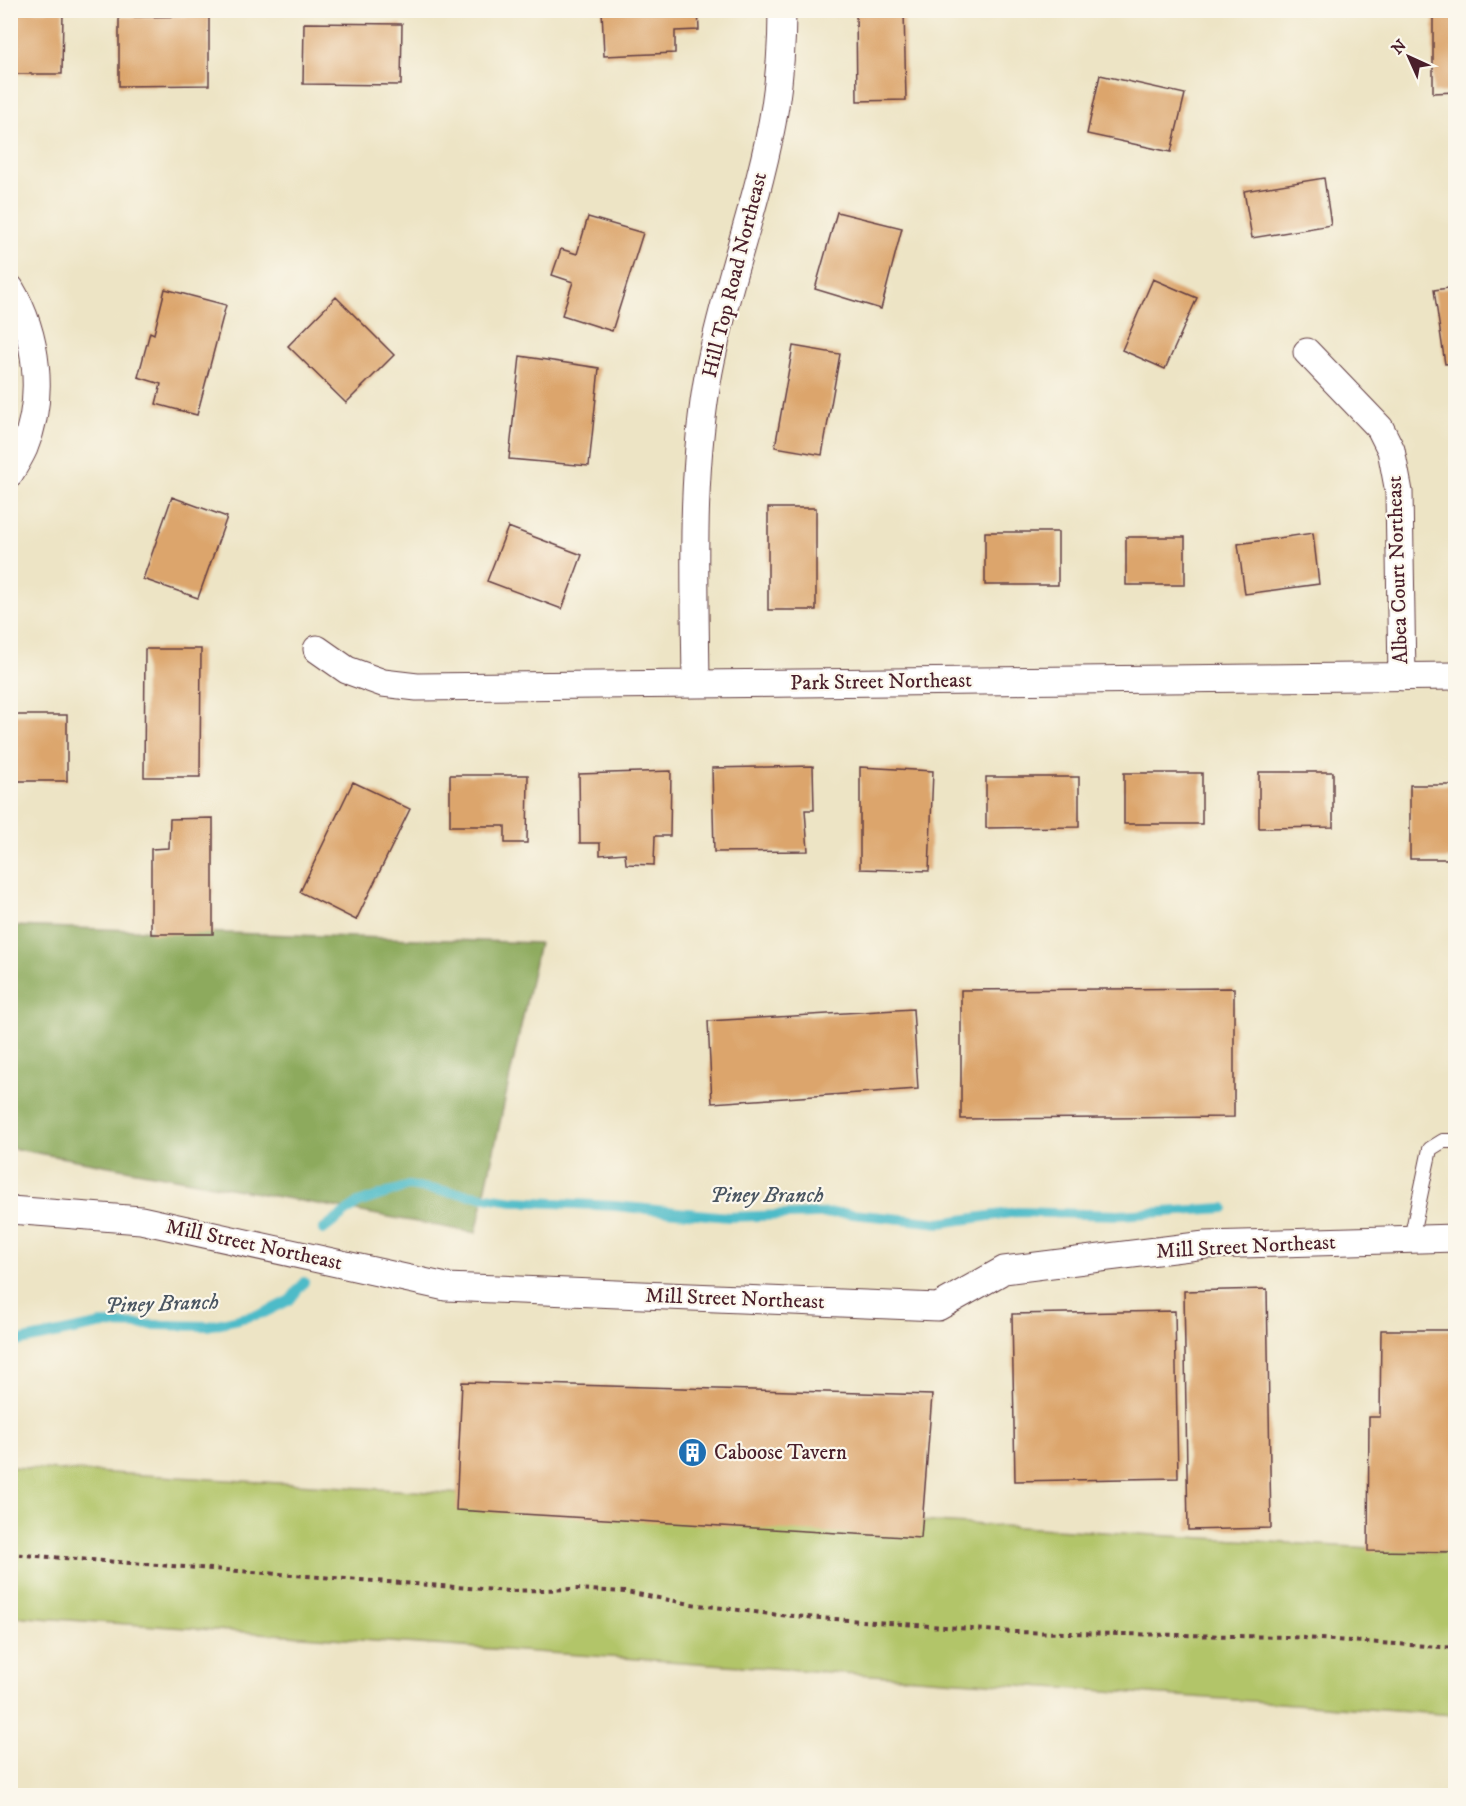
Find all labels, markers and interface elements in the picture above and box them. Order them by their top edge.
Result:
north arrow [1379,27,1439,87]
text: N [1387,35,1411,59]
street label: Hill Top Road Northeast [697,169,773,380]
street label: Albea Court Northeast [1382,475,1414,665]
street label: Park Street Northeast [790,667,972,697]
water label: Piney Branch [710,1182,824,1209]
street label: Mill Street Northeast [163,1214,345,1276]
street label: Mill Street Northeast [1156,1229,1337,1265]
street label: Mill Street Northeast [645,1283,826,1315]
water label: Piney Branch [105,1289,219,1319]
building icon: Caboose Tavern [677,1437,709,1469]
place label: Caboose Tavern [714,1440,847,1466]

